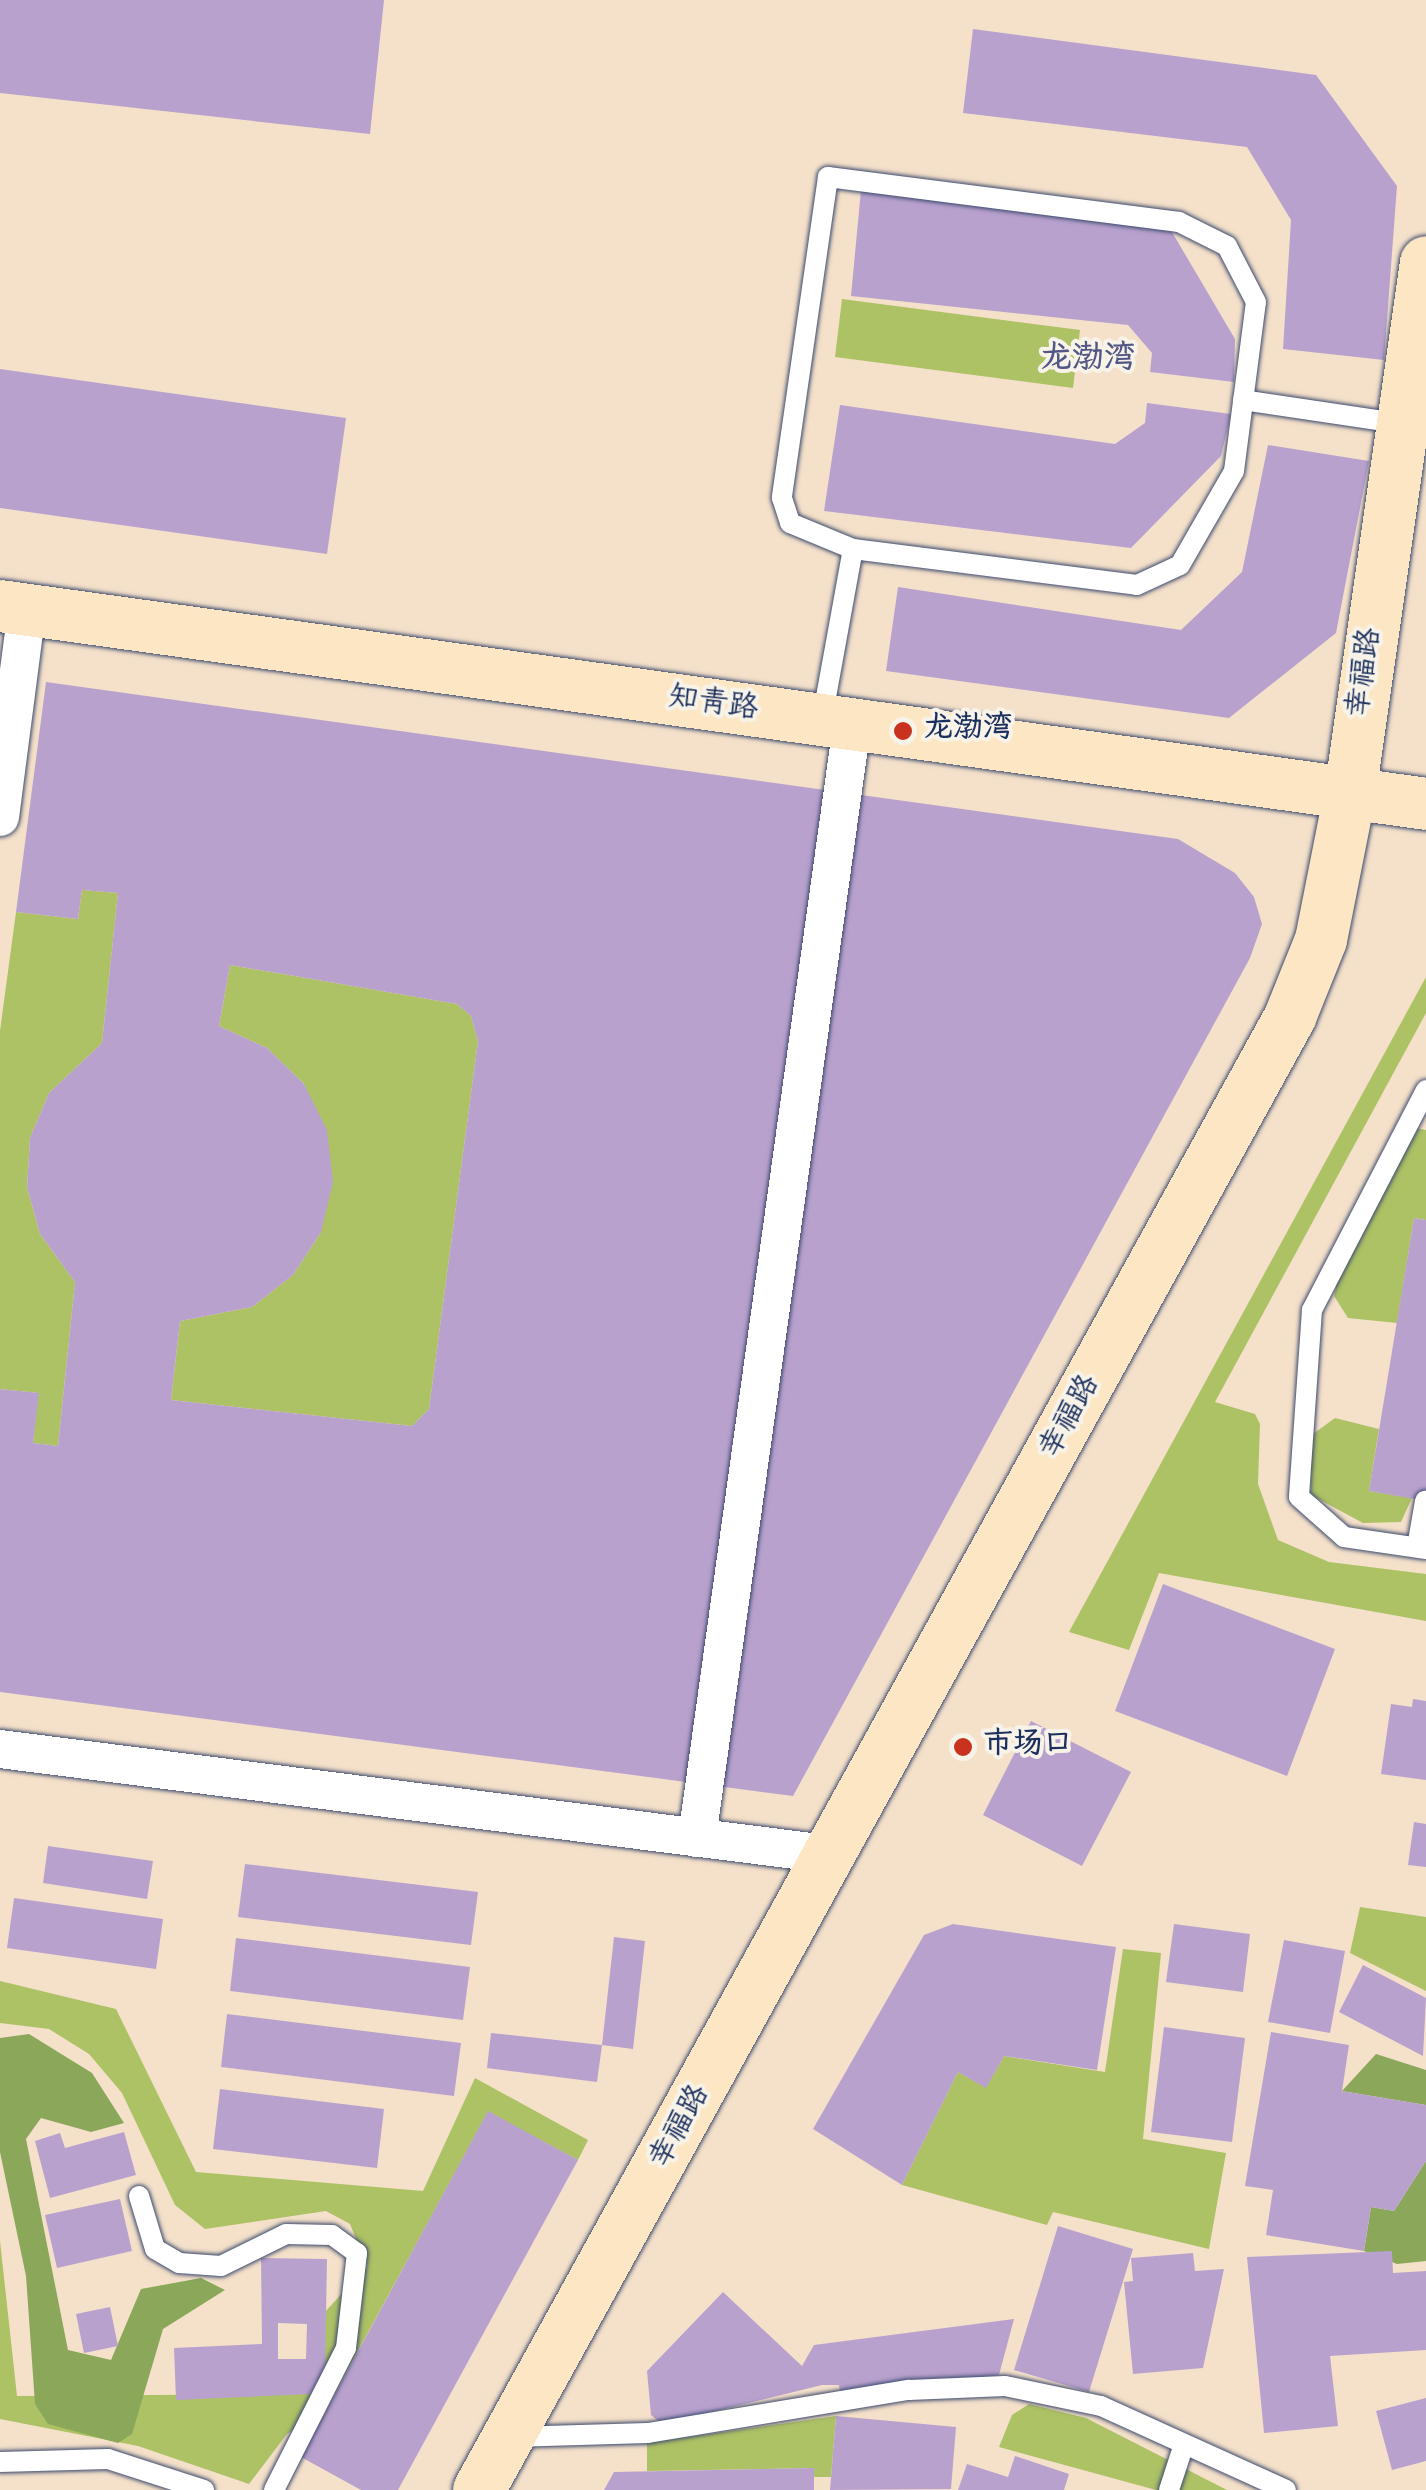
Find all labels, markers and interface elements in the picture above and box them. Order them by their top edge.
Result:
district label: 龙渤湾 [1040,342,1136,380]
street label: 幸福路 [1343,626,1391,720]
street label: 知青路 [666,682,760,730]
place label: 龙渤湾 [923,713,1013,749]
marker: 龙渤湾 [892,720,914,742]
street label: 幸福路 [1034,1370,1110,1466]
place label: 市场口 [983,1729,1073,1765]
marker: 市场口 [952,1736,974,1758]
street label: 幸福路 [644,2080,720,2176]

